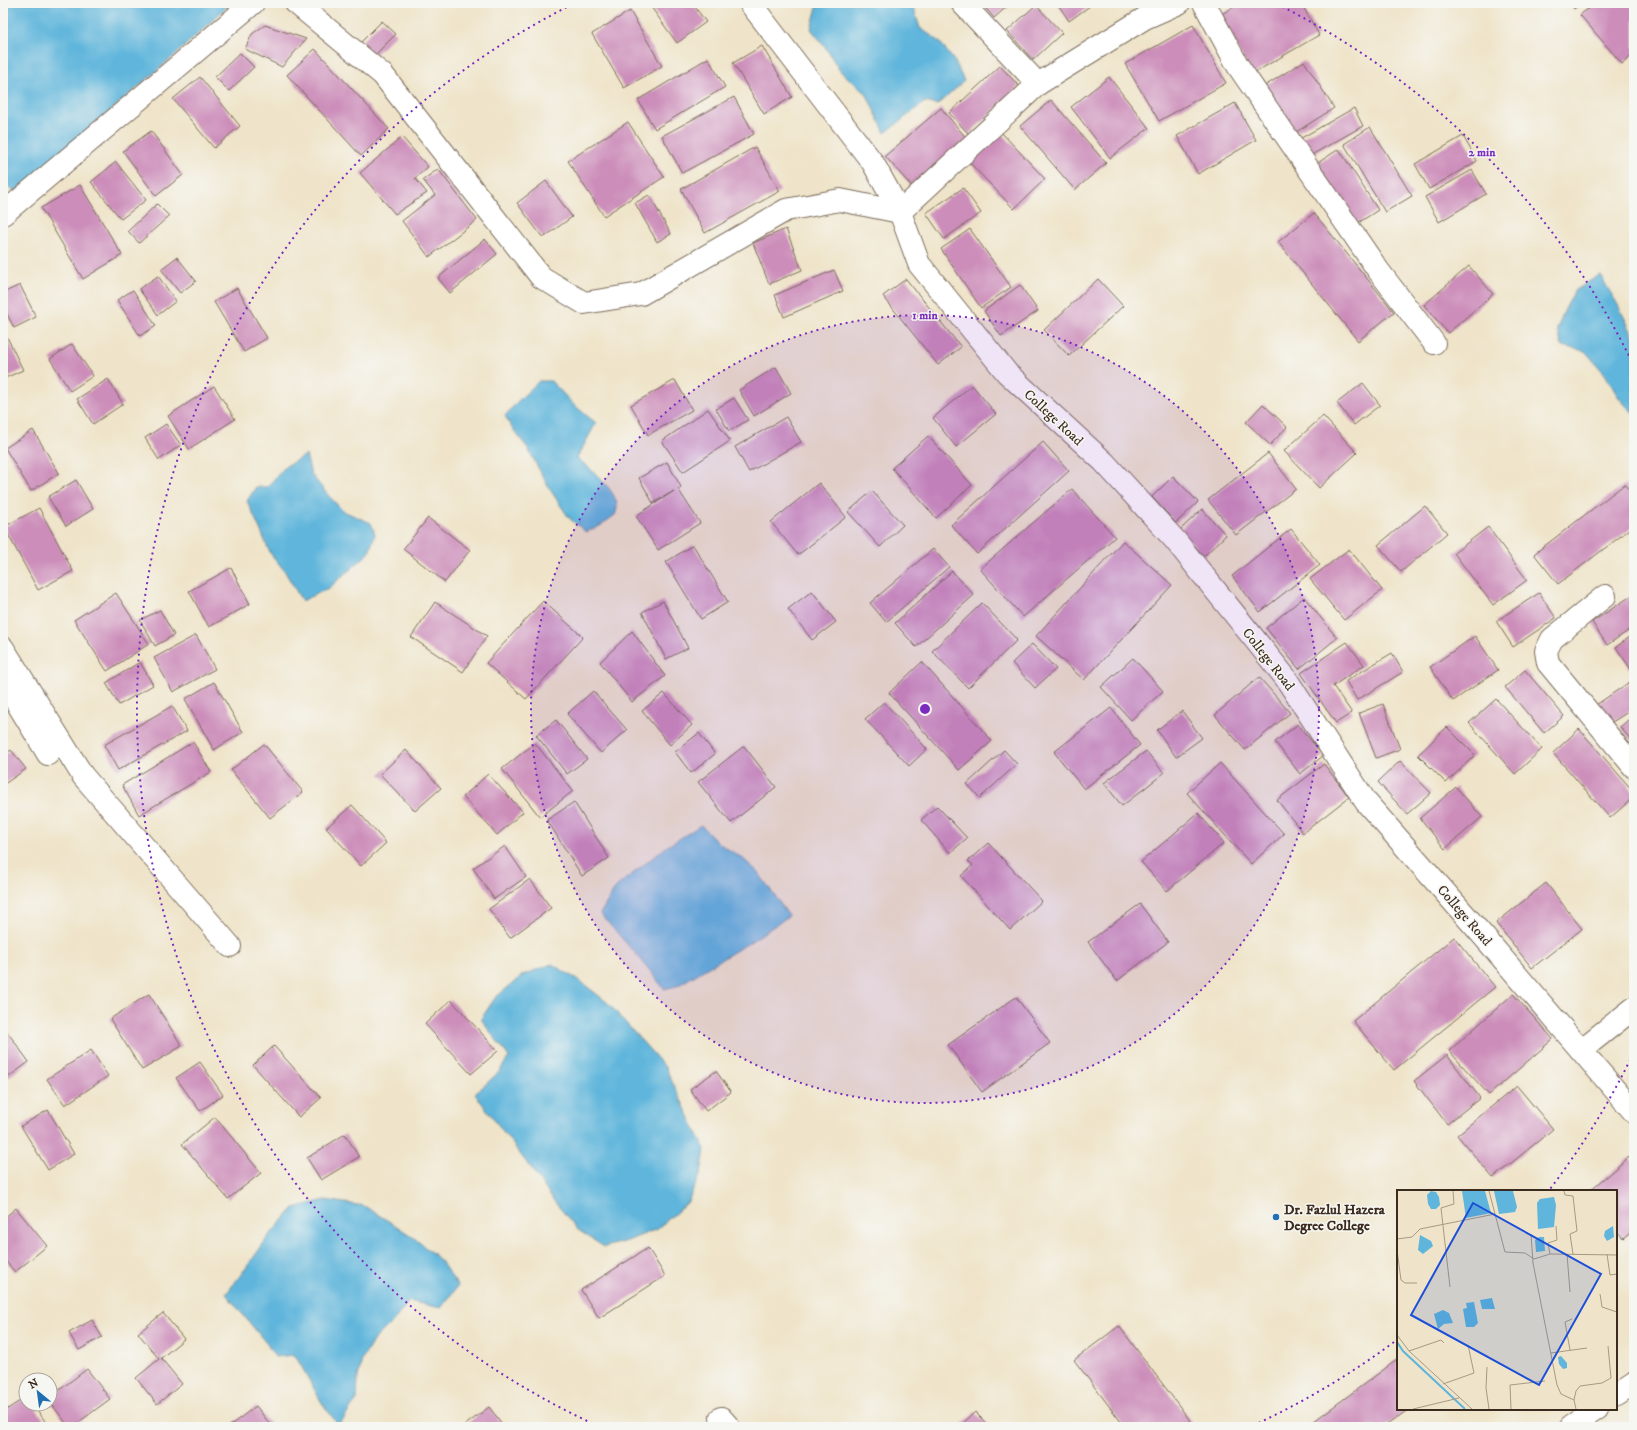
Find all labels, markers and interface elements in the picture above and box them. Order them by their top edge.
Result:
text: 2 min [1469,145,1496,160]
text: 1 min [912,308,938,323]
street label: College Road [1020,386,1087,450]
street label: College Road [1238,625,1298,695]
centre of rings [918,702,932,716]
street label: College Road [1433,882,1496,950]
inset map [1397,1190,1617,1410]
place label: Dr. Fazlul Hazera Degree College [1284,1201,1386,1235]
marker: Dr. Fazlul Hazera Degree College [1271,1212,1281,1222]
north arrow [18,1372,58,1412]
text: N [26,1376,41,1392]

